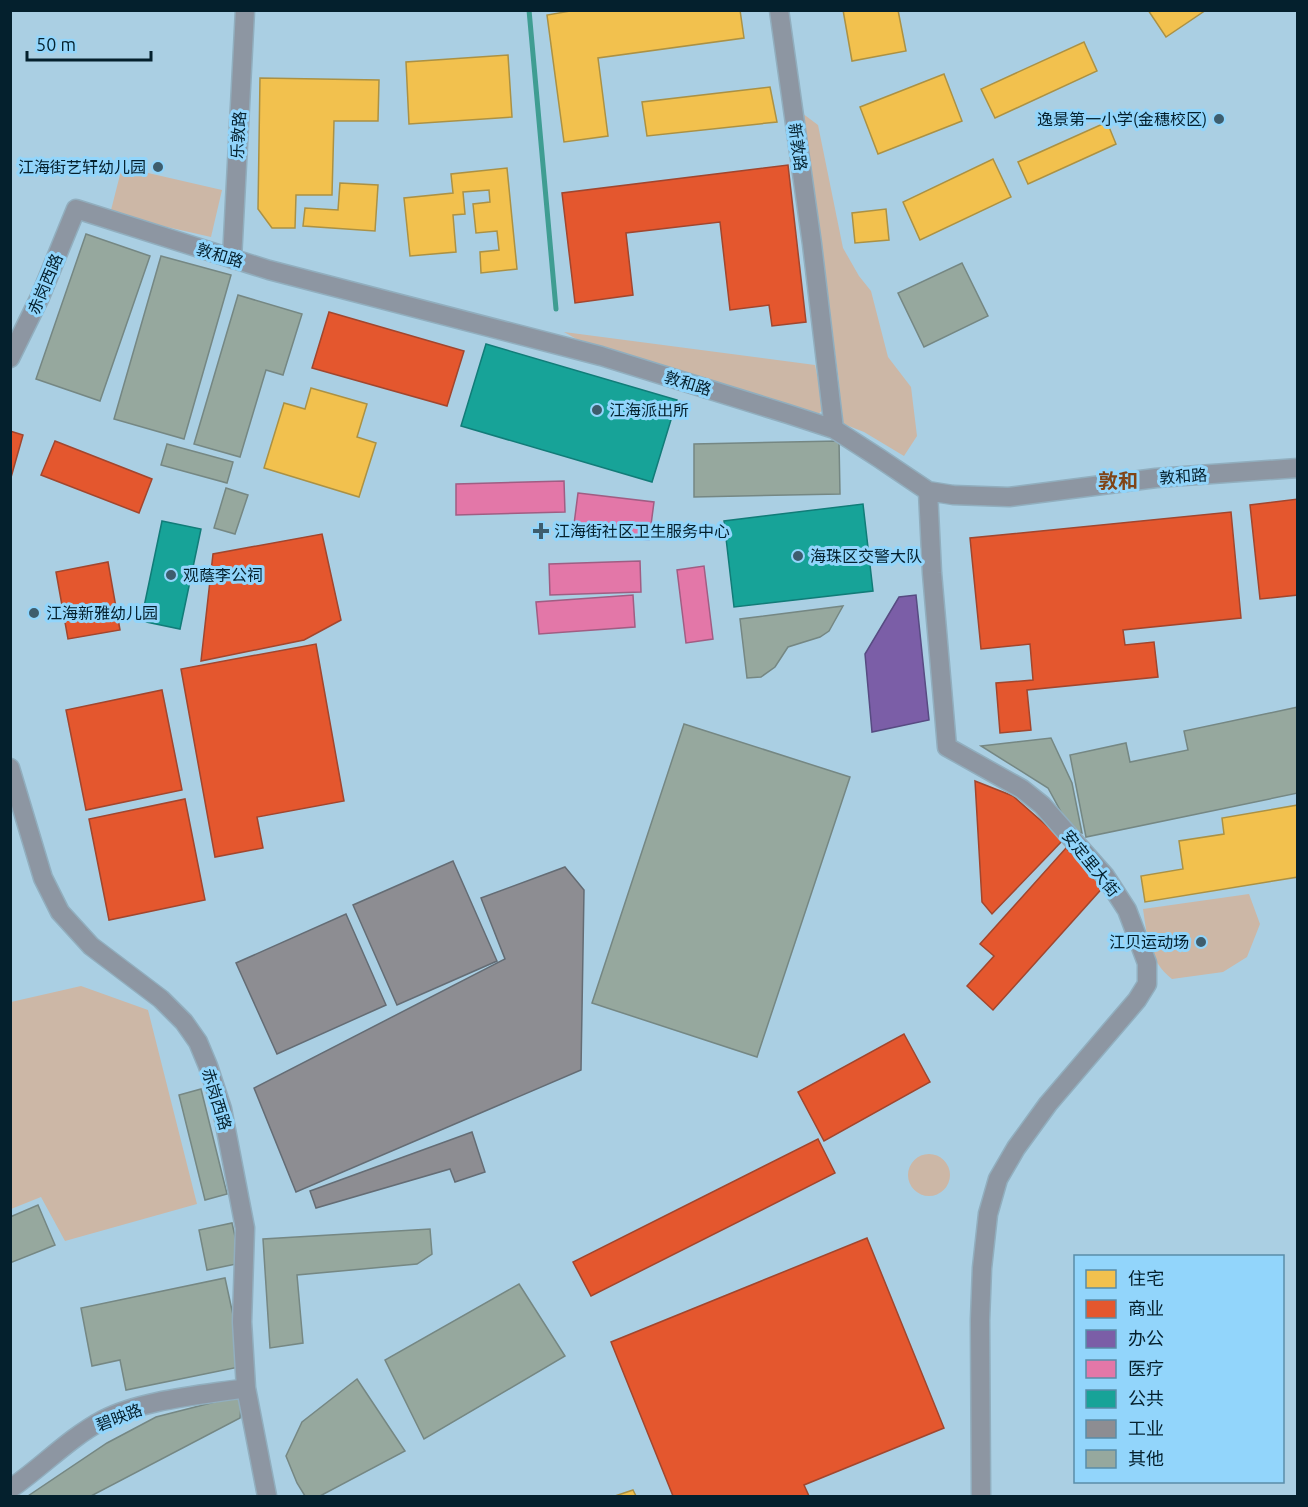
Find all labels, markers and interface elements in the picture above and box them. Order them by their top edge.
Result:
scale bar [27,24,152,62]
text: 50 m [36,34,76,54]
place label: 逸景第一小学(金穗校区) [1037,110,1207,129]
street label: 乐敦路 [228,111,248,159]
marker: 逸景第一小学(金穗校区) [1212,112,1226,126]
street label: 新敦路 [786,122,810,172]
place label: 江海街艺轩幼儿园 [18,158,146,176]
marker: 江海街艺轩幼儿园 [151,160,165,174]
street label: 敦和路 [194,239,246,271]
street label: 赤岗西路 [24,251,66,317]
street label: 敦和路 [662,367,714,399]
place label: 江海派出所 [609,401,689,419]
marker: 江海派出所 [590,403,604,417]
street label: 敦和路 [1158,465,1208,487]
district label: 敦和 [1098,469,1138,492]
marker: 江海街社区卫生服务中心 [532,522,550,540]
place label: 江海街社区卫生服务中心 [554,522,730,540]
place label: 海珠区交警大队 [810,547,922,565]
marker: 海珠区交警大队 [791,549,805,563]
place label: 观蔭李公祠 [183,566,263,584]
marker: 观蔭李公祠 [164,568,178,582]
place label: 江海新雅幼儿园 [46,604,158,622]
marker: 江海新雅幼儿园 [27,606,41,620]
street label: 安定里大街 [1059,826,1123,900]
place label: 江贝运动场 [1109,933,1189,951]
marker: 江贝运动场 [1194,935,1208,949]
street label: 赤岗西路 [199,1066,235,1132]
legend [1074,1255,1284,1483]
text: 住宅 [1128,1268,1164,1288]
text: 商业 [1128,1298,1164,1318]
text: 办公 [1128,1328,1164,1348]
text: 医疗 [1128,1358,1164,1378]
text: 公共 [1128,1388,1164,1408]
street label: 碧映路 [93,1400,145,1434]
text: 工业 [1128,1418,1164,1438]
text: 其他 [1128,1448,1164,1468]

